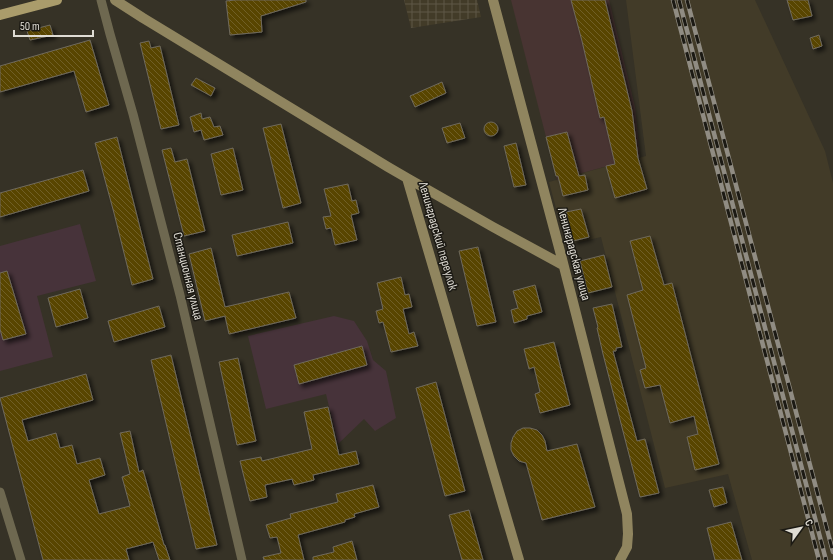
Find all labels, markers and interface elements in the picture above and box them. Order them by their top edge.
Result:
scale bar [14,12,93,38]
text: 50 m [20,19,40,34]
street label: Ленинградский переулок [415,179,461,292]
street label: Ленинградская улица [554,205,594,302]
street label: Станционная улица [169,231,207,321]
north arrow [781,508,821,548]
text: С [802,517,816,529]

